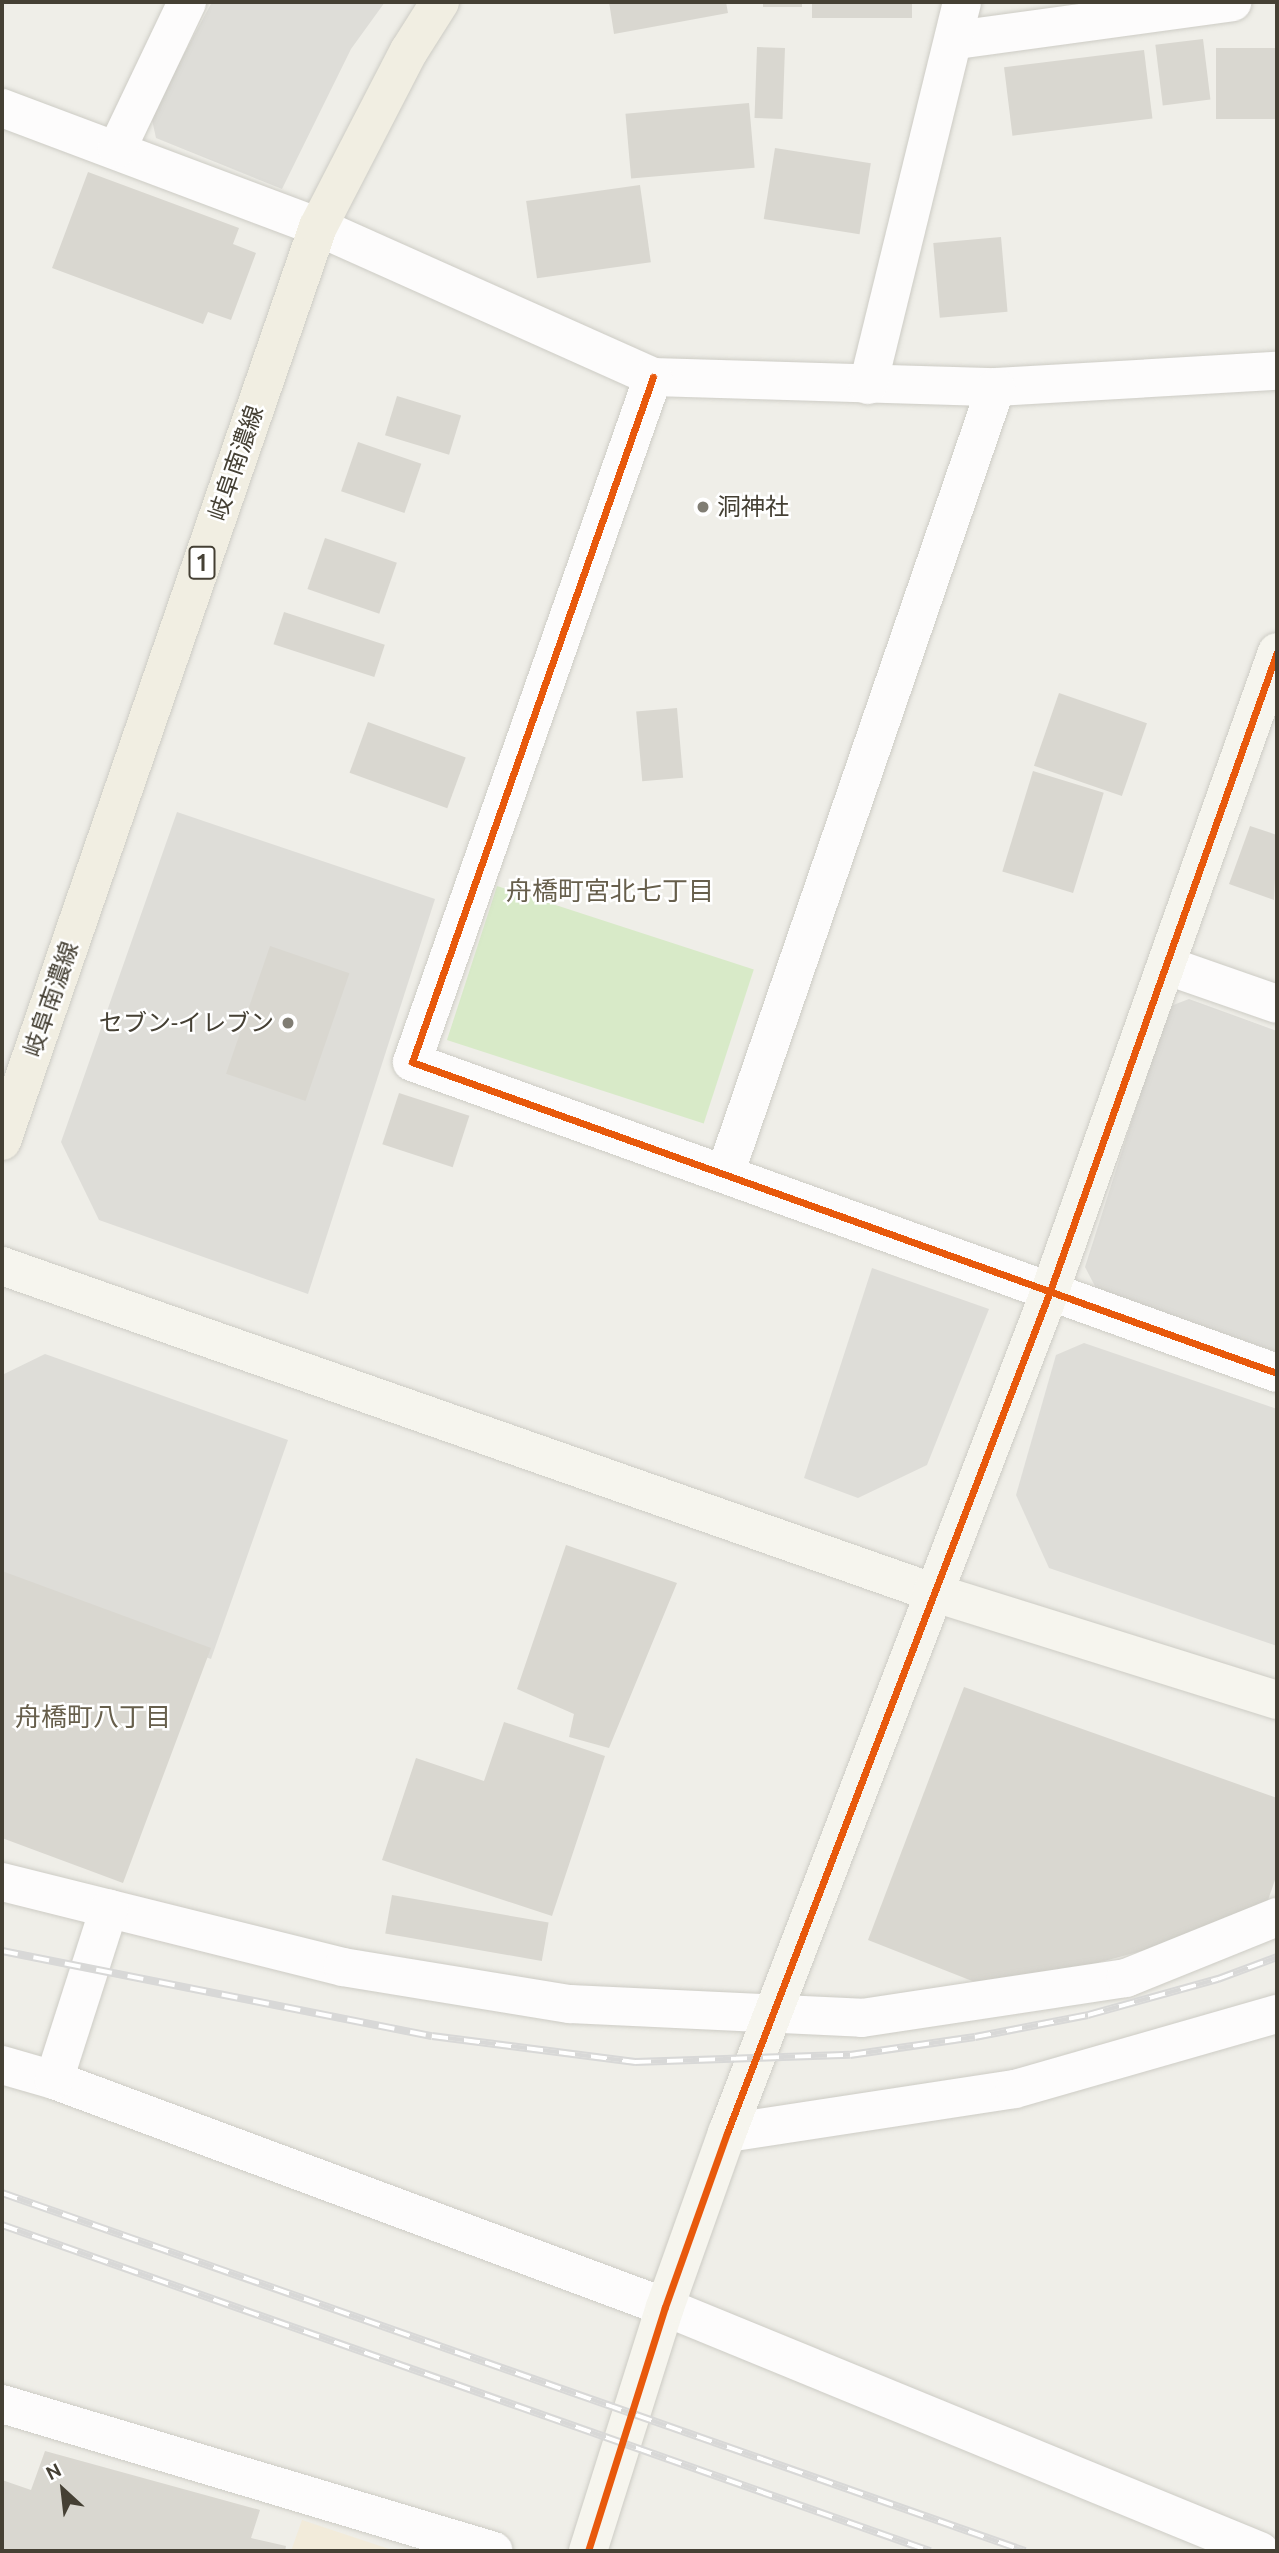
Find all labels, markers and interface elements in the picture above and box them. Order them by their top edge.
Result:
street label: 岐阜南濃線 [203,402,269,524]
place label: 洞神社 [717,493,789,521]
marker: 洞神社 [695,499,711,515]
road number: 1 [188,544,216,582]
district label: 舟橋町宮北七丁目 [506,875,714,907]
street label: 岐阜南濃線 [18,938,84,1060]
place label: セブン-イレブン [99,1009,274,1037]
marker: セブン-イレブン [280,1015,296,1031]
district label: 舟橋町八丁目 [15,1701,171,1733]
north arrow [28,2455,98,2525]
text: N [42,2458,65,2484]

